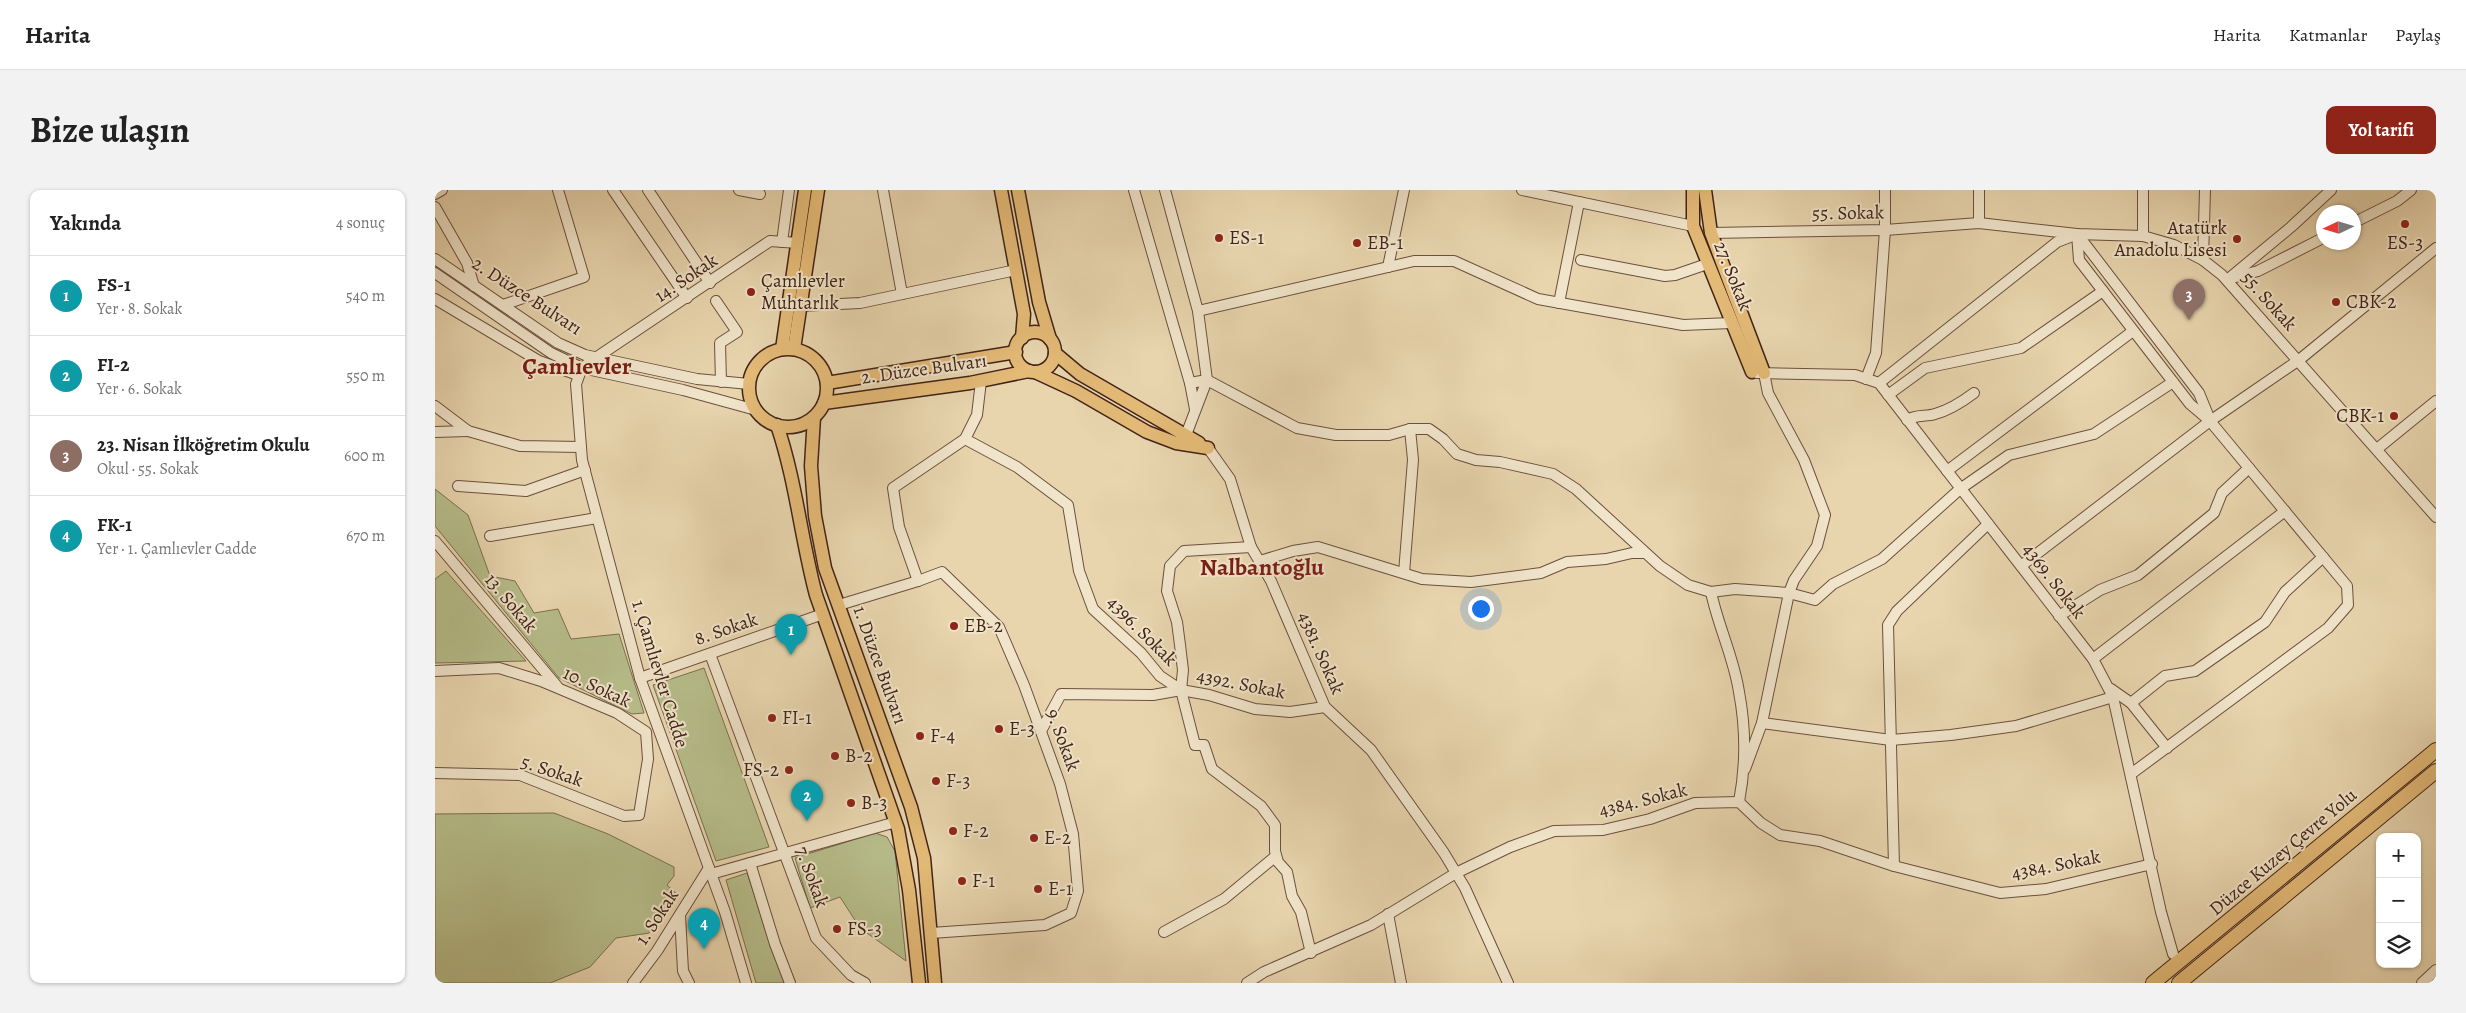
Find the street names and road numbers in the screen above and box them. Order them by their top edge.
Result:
street label: 55. Sokak [1812,199,1885,227]
street label: 27. Sokak [1707,237,1759,315]
street label: 14. Sokak [649,247,723,309]
street label: 2. Düzce Bulvarı [467,251,587,341]
street label: 55. Sokak [2235,266,2303,337]
street label: 2. Düzce Bulvarı [860,347,988,391]
street label: 4369. Sokak [2016,538,2092,625]
street label: 13. Sokak [479,568,544,639]
street label: 4396. Sokak [1101,590,1183,672]
street label: 1. Çamlıevler Cadde [625,597,695,751]
street label: 1. Düzce Bulvarı [847,602,913,728]
street label: 8. Sokak [691,606,761,652]
street label: 4381. Sokak [1291,608,1351,699]
street label: 10. Sokak [559,660,636,714]
street label: 4392. Sokak [1194,663,1288,705]
street label: 9. Sokak [1040,705,1086,775]
street label: 5. Sokak [518,749,587,793]
street label: 4384. Sokak [1596,776,1690,824]
street label: Düzce Kuzey Çevre Yolu [2204,782,2363,922]
street label: 7. Sokak [789,843,835,912]
street label: 4384. Sokak [2009,844,2103,886]
street label: 1. Sokak [629,883,685,950]

